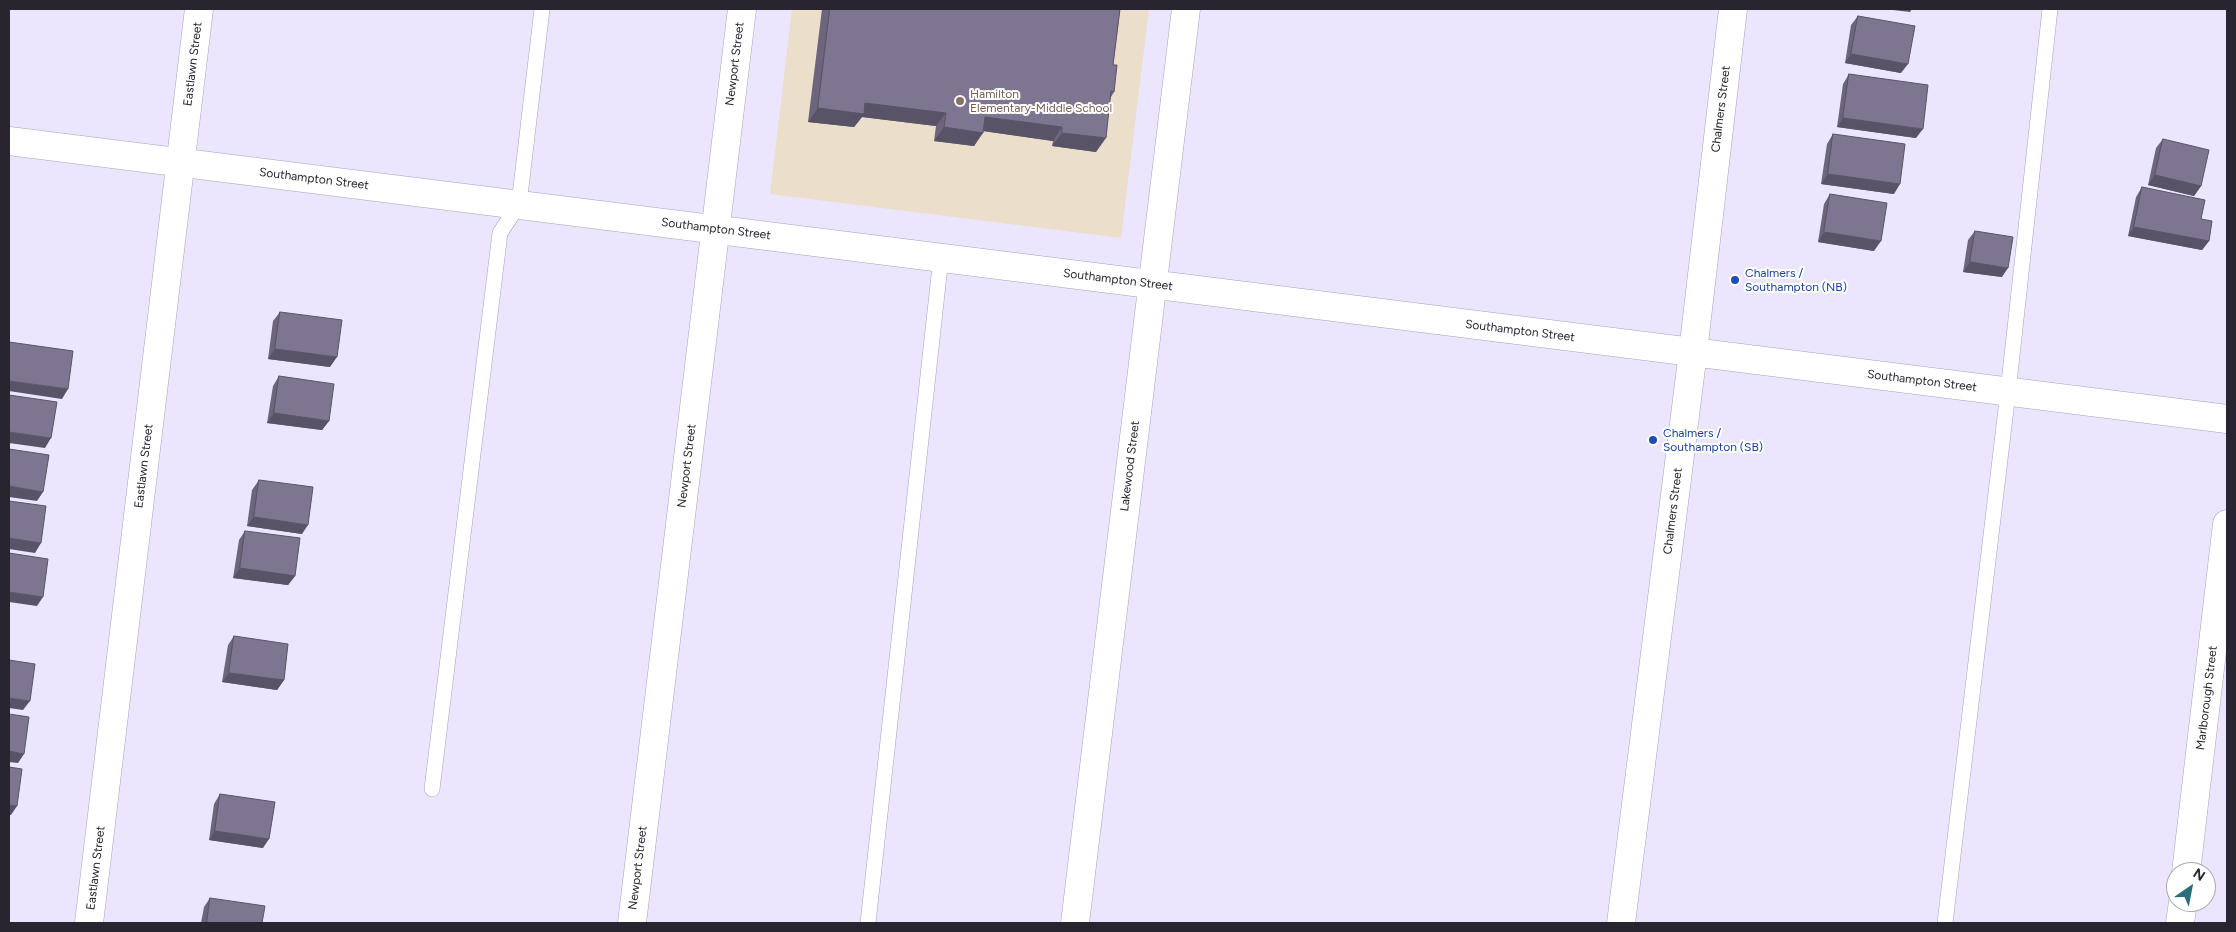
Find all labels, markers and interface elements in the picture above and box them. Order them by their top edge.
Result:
street label: Eastlawn Street [181,21,205,107]
street label: Newport Street [723,21,747,107]
street label: Chalmers Street [1709,65,1733,153]
place label: Hamilton Elementary-Middle School [970,87,1112,115]
marker: Hamilton Elementary-Middle School [954,95,966,107]
street label: Southampton Street [258,165,370,193]
street label: Southampton Street [660,215,772,243]
street label: Southampton Street [1062,266,1174,294]
place label: Chalmers / Southampton (NB) [1745,266,1847,294]
marker: Chalmers / Southampton (NB) [1729,274,1741,286]
street label: Southampton Street [1464,317,1576,345]
street label: Southampton Street [1866,367,1978,395]
street label: Lakewood Street [1117,420,1143,512]
street label: Eastlawn Street [132,423,156,509]
street label: Newport Street [675,423,699,509]
place label: Chalmers / Southampton (SB) [1663,426,1763,454]
marker: Chalmers / Southampton (SB) [1647,434,1659,446]
street label: Chalmers Street [1661,467,1685,555]
street label: Marlborough Street [2193,645,2221,751]
street label: Eastlawn Street [84,825,108,911]
street label: Newport Street [626,825,650,911]
north arrow [2166,862,2216,912]
text: N [2190,865,2208,885]

